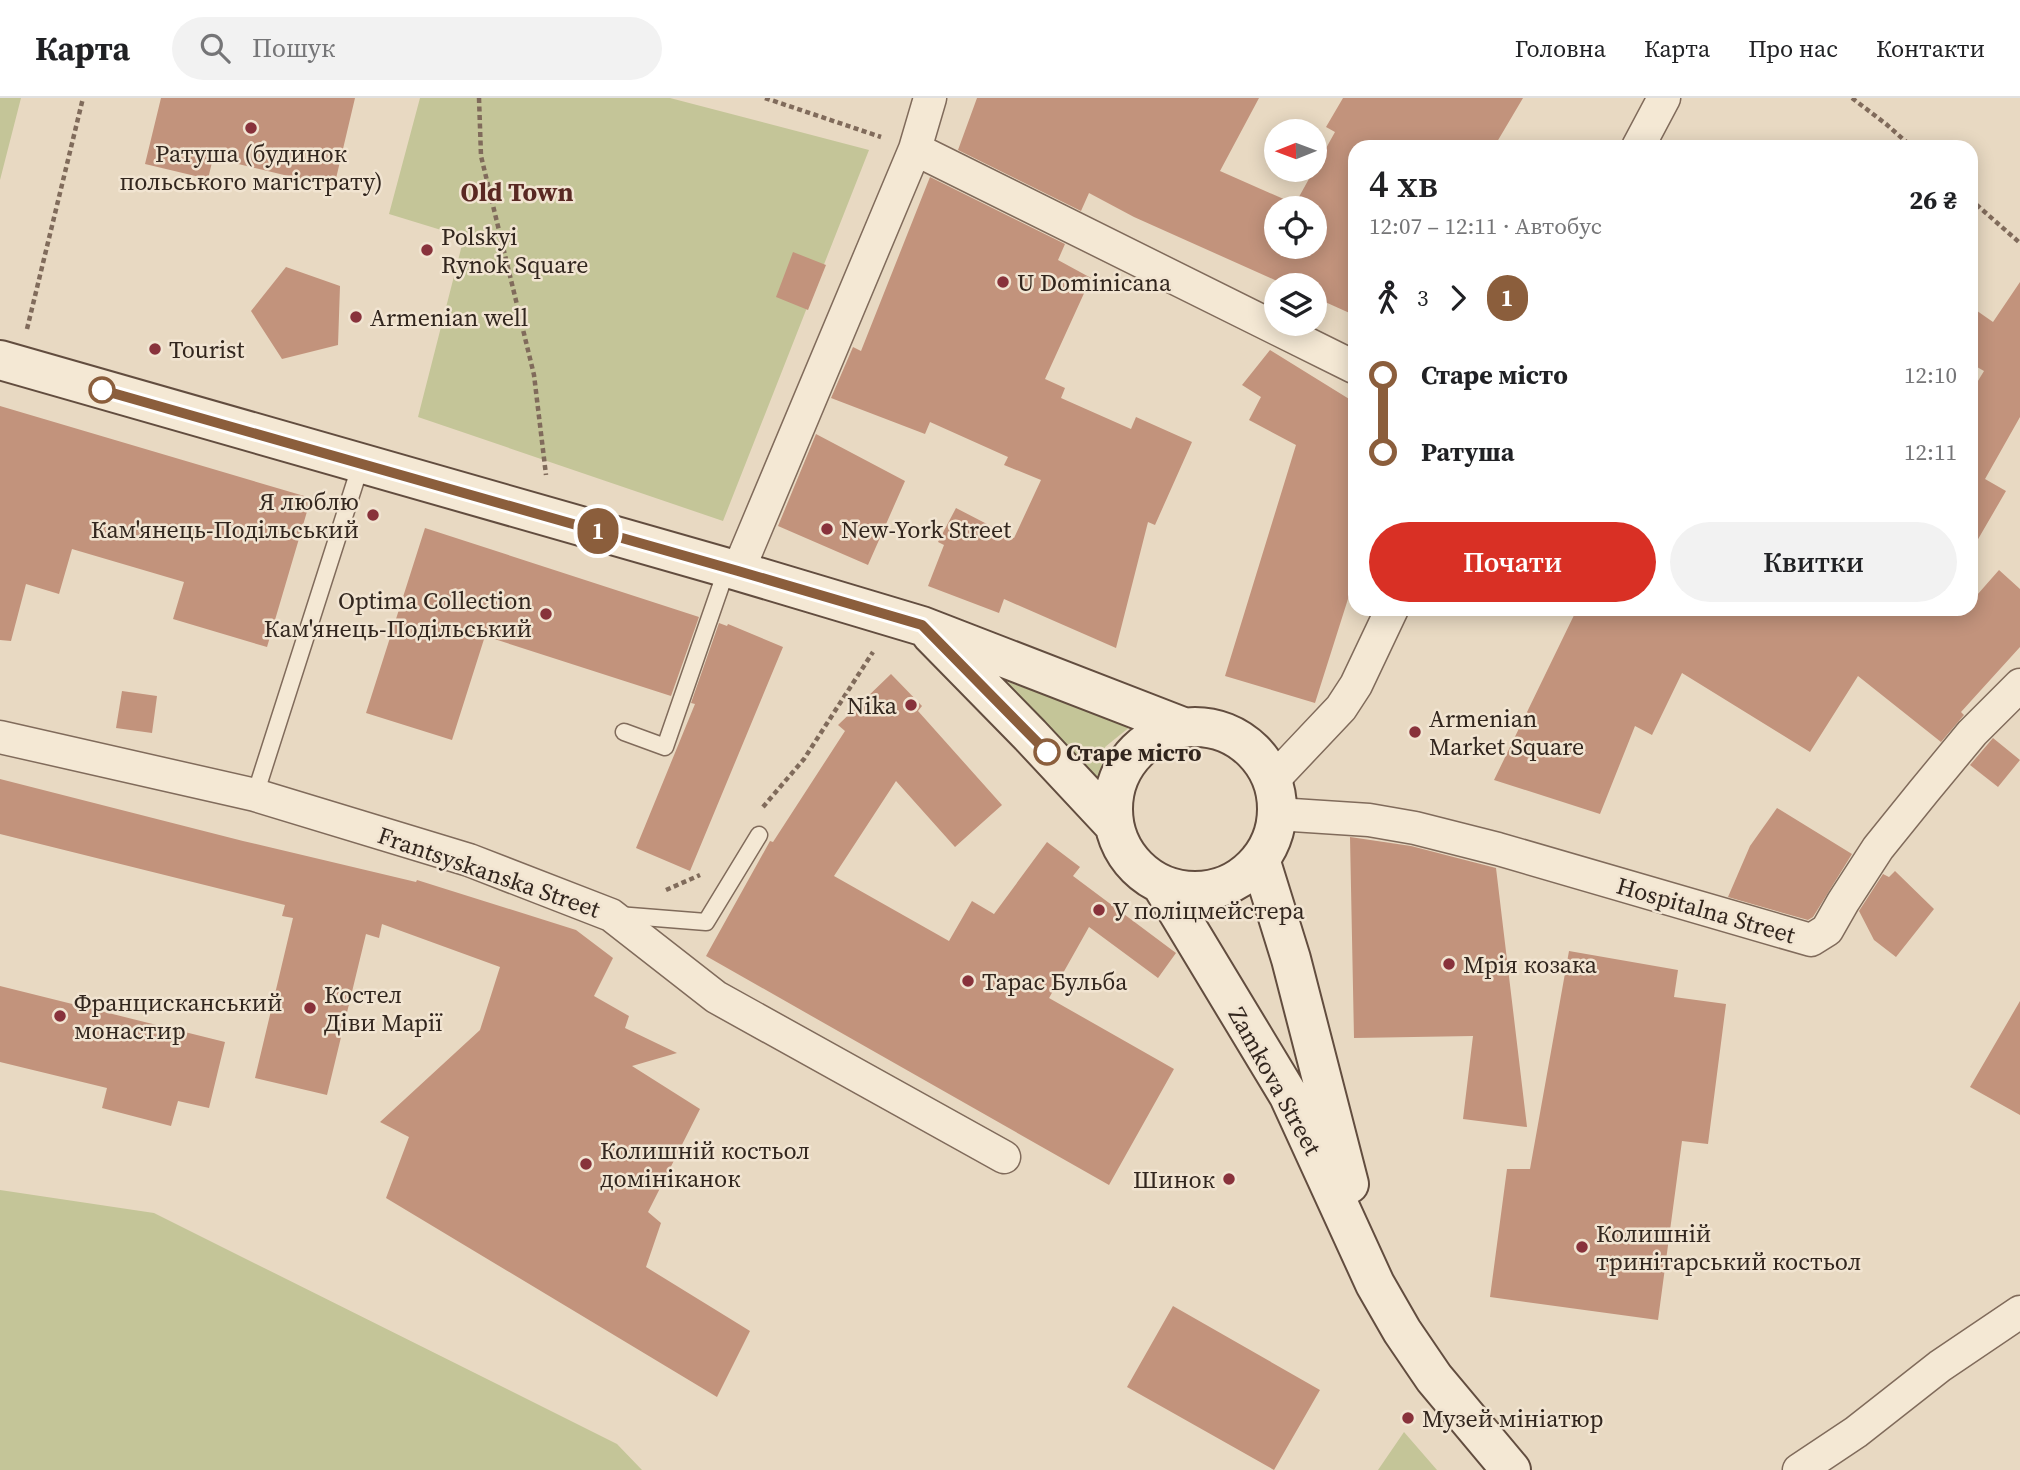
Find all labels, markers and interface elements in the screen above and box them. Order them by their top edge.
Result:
search box [172,17,662,80]
text: Карта [35,26,130,71]
icon: search [196,29,234,67]
text: Пошук [252,30,335,66]
text: Головна [1515,32,1606,65]
text: Карта [1644,32,1710,65]
text: Про нас [1748,32,1838,65]
text: Контакти [1876,32,1985,65]
north arrow [1264,119,1326,182]
map controls [1264,119,1327,336]
marker: Ратуша (будинок польського магістрату) [243,120,259,136]
place label: Ратуша (будинок польського магістрату) [119,137,383,198]
text: 4 хв [1369,158,1438,210]
district label: Old Town [461,174,573,210]
text: 26 ₴ [1909,182,1957,218]
button: locate [1264,196,1327,259]
text: 12:07 – 12:11 · Автобус [1369,210,1602,242]
place label: Polskyi Rynok Square [441,220,589,281]
marker: Polskyi Rynok Square [419,242,435,258]
place label: U Dominicana [1017,266,1172,299]
button: layers [1264,273,1327,336]
marker: U Dominicana [995,274,1011,290]
icon: walk [1369,279,1407,317]
icon: forward [1439,279,1477,317]
text: 1 [1501,281,1514,314]
text: 3 [1417,282,1429,314]
place label: Armenian well [370,301,528,334]
marker: Armenian well [348,309,364,325]
place label: Tourist [169,333,244,366]
marker: Tourist [147,341,163,357]
text: Старе місто [1421,357,1568,393]
text: 12:10 [1904,359,1957,391]
unlabelled marker [89,377,115,403]
text: Ратуша [1421,434,1515,470]
text: 12:11 [1904,436,1957,468]
place label: Я люблю Кам'янець-Подільський [91,485,359,546]
marker: Я люблю Кам'янець-Подільський [365,507,381,523]
line badge: 1 [575,508,621,554]
place label: New-York Street [841,513,1011,546]
text: 1 [591,514,605,547]
marker: New-York Street [819,521,835,537]
button: Почати [1369,522,1656,602]
button: Квитки [1670,522,1957,602]
place label: Optima Collection Кам'янець-Подільський [264,584,532,645]
marker: Optima Collection Кам'янець-Подільський [538,606,554,622]
place label: Nika [847,689,898,722]
marker: Nika [903,697,919,713]
place label: Armenian Market Square [1429,702,1584,763]
marker: Armenian Market Square [1407,724,1423,740]
place label: Старе місто [1066,736,1202,769]
marker: Старе місто [1034,739,1060,765]
street label: Frantsyskanska Street [373,818,605,926]
street label: Hospitalna Street [1613,869,1799,951]
place label: У поліцмейстера [1113,894,1306,927]
marker: У поліцмейстера [1091,902,1107,918]
place label: Мрія козака [1463,948,1598,981]
marker: Мрія козака [1441,956,1457,972]
place label: Тарас Бульба [982,965,1128,998]
marker: Тарас Бульба [960,973,976,989]
place label: Костел Діви Марії [324,978,443,1039]
place label: Францисканський монастир [74,986,283,1047]
marker: Костел Діви Марії [302,1000,318,1016]
street label: Zamkova Street [1221,1001,1329,1161]
marker: Францисканський монастир [52,1008,68,1024]
place label: Колишній костьол домініканок [600,1134,810,1195]
marker: Колишній костьол домініканок [578,1156,594,1172]
place label: Шинок [1133,1163,1215,1196]
marker: Шинок [1221,1171,1237,1187]
place label: Колишній тринітарський костьол [1596,1217,1861,1278]
marker: Колишній тринітарський костьол [1574,1239,1590,1255]
place label: Музей мініатюр [1422,1402,1604,1435]
marker: Музей мініатюр [1400,1410,1416,1426]

